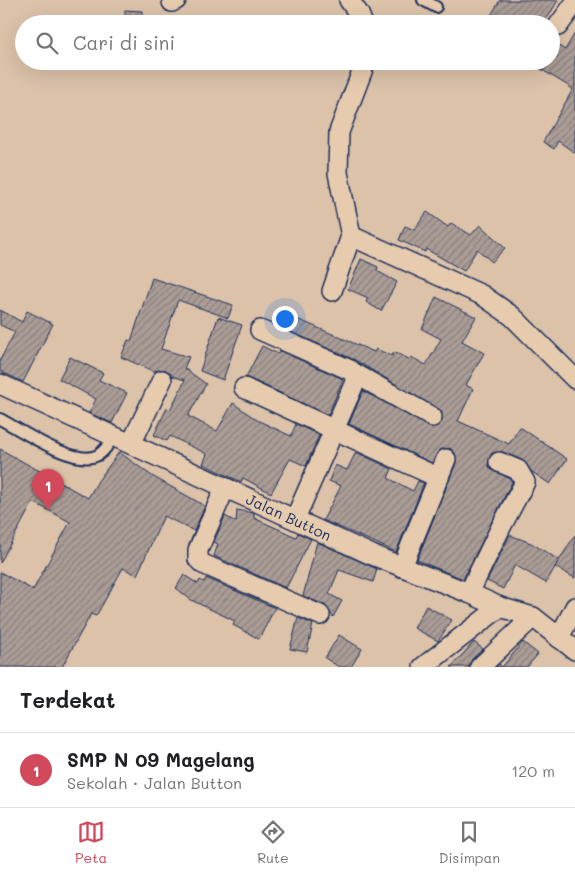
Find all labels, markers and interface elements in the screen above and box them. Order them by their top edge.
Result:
search box [15,15,560,70]
icon: search [33,29,61,57]
text: Cari di sini [73,30,175,55]
your location [272,306,298,332]
pin: 1 [32,469,64,510]
street label: Jalan Button [243,489,335,545]
text: Terdekat [20,686,115,713]
text: SMP N 09 Magelang [67,747,255,772]
text: 1 [32,760,40,781]
text: 120 m [511,760,555,781]
text: Sekolah · Jalan Button [67,772,242,793]
tab: Peta [75,818,107,867]
tab: Rute [257,818,289,867]
tab: Disimpan [439,818,500,867]

